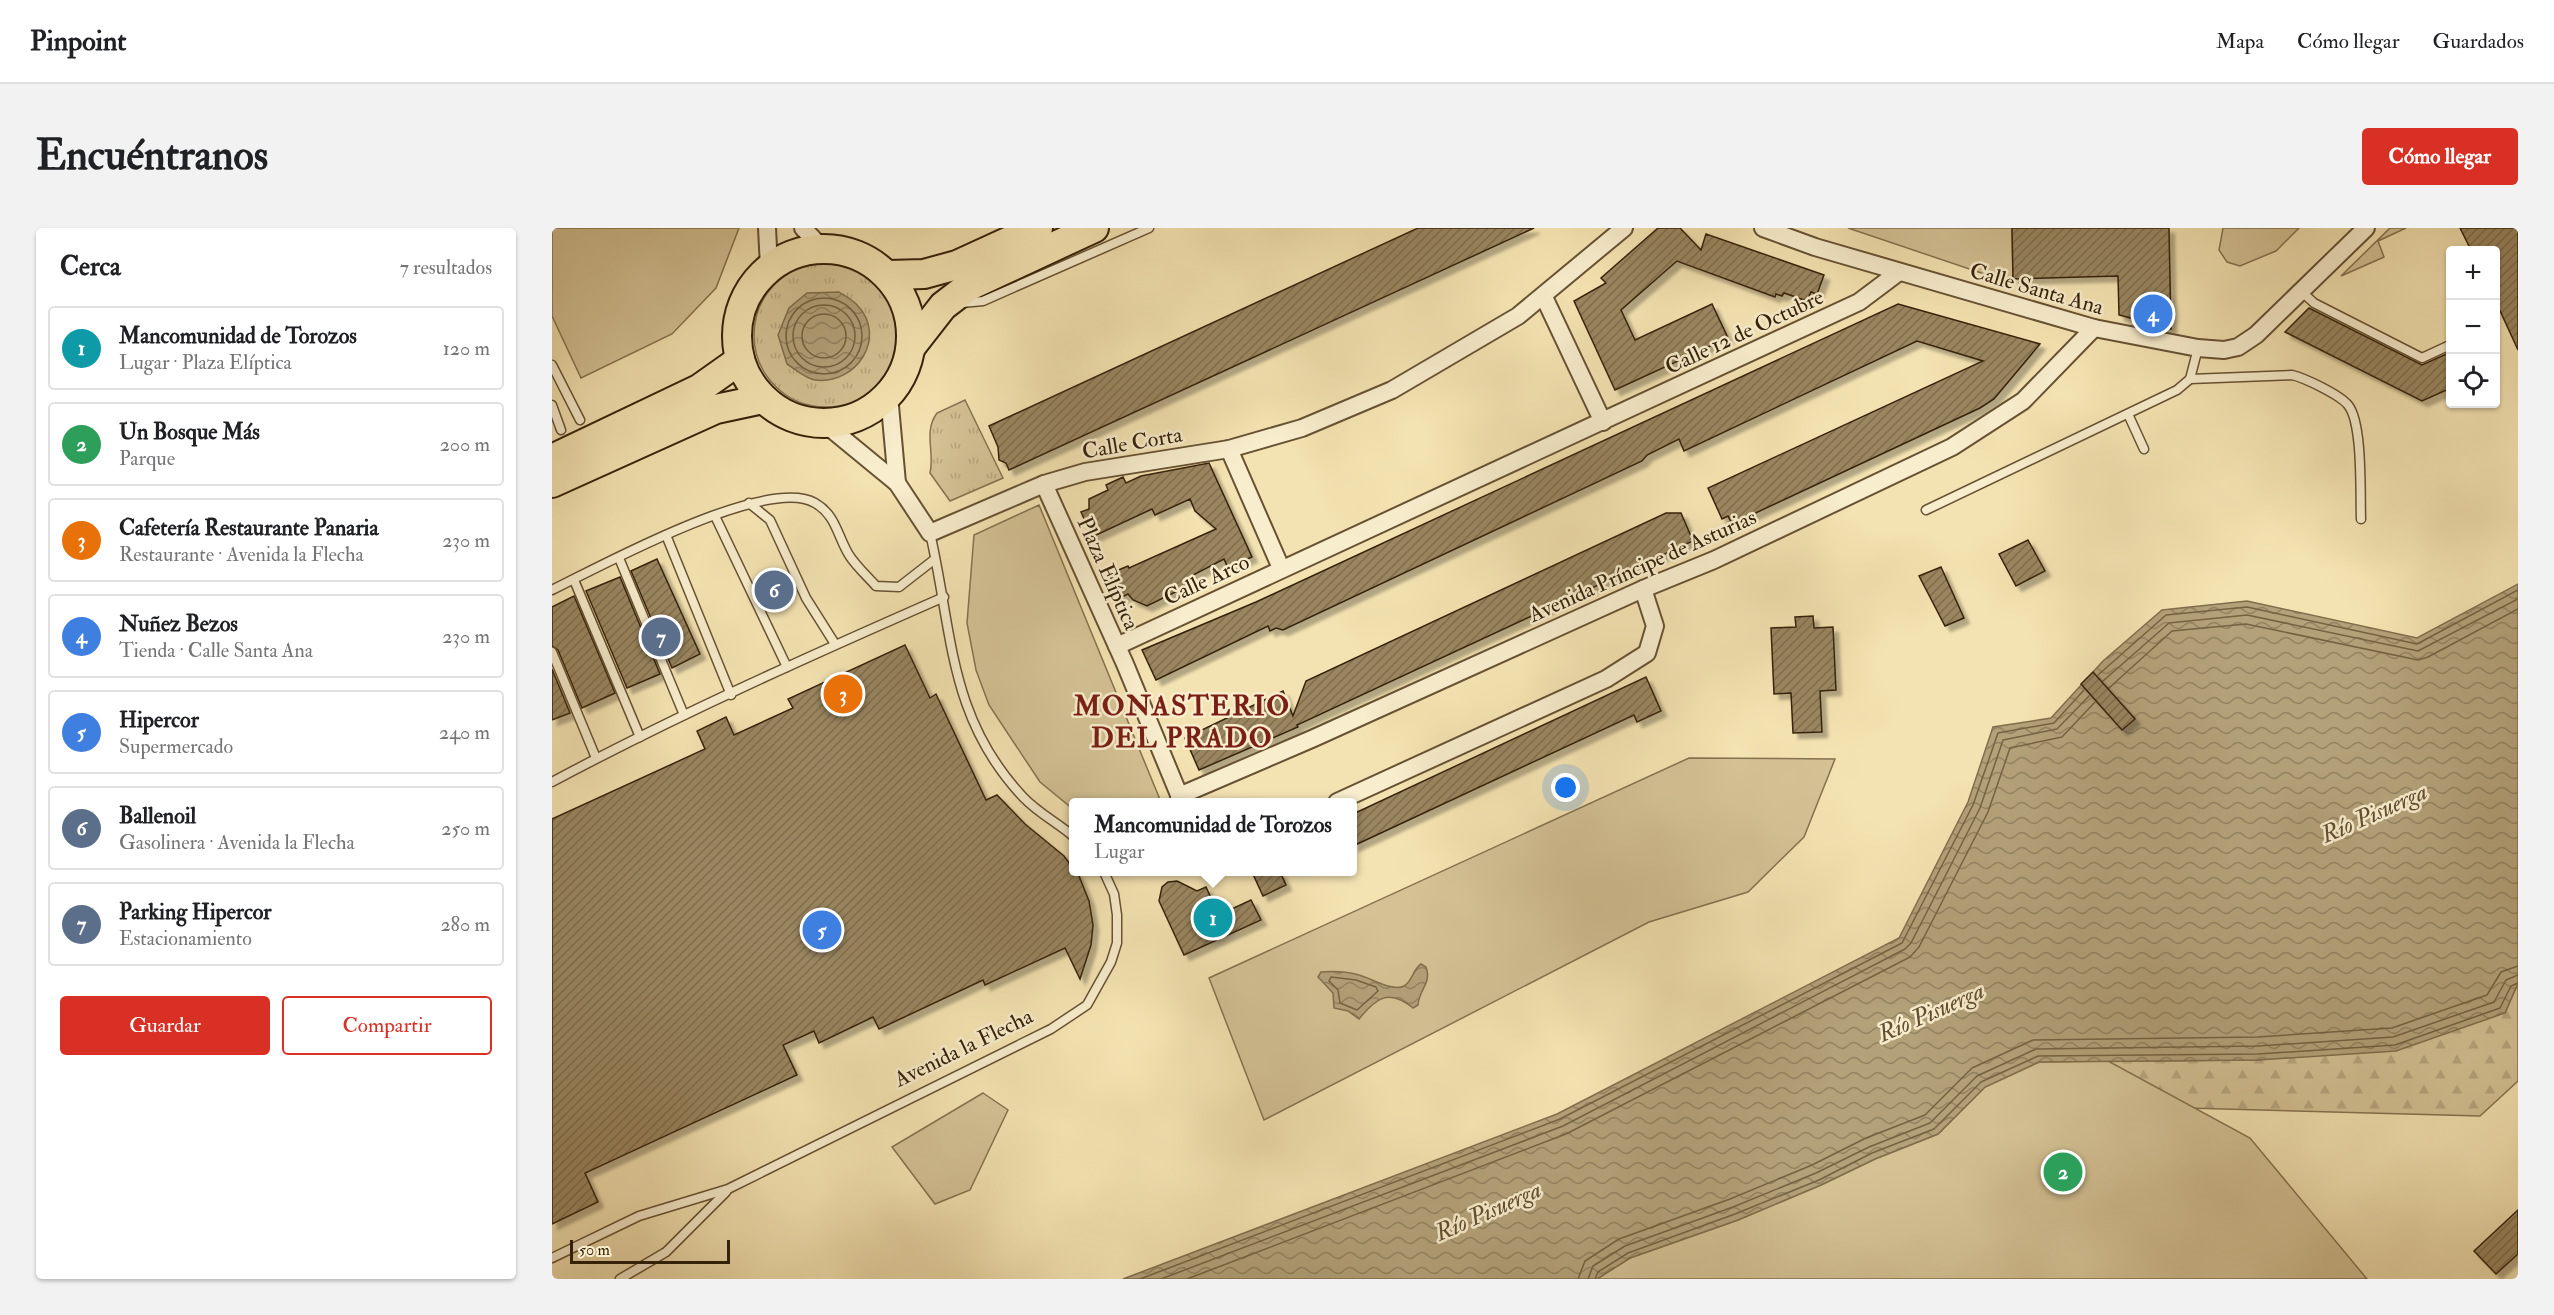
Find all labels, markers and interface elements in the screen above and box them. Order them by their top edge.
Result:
text: Pinpoint [30,24,126,59]
text: Mapa [2216,28,2264,55]
text: Cómo llegar [2297,28,2400,55]
text: Guardados [2433,28,2524,55]
button: Cómo llegar [2362,128,2518,185]
text: Encuéntranos [36,130,268,182]
map controls [2446,246,2500,408]
button: + [2446,246,2500,300]
text: Cerca [60,251,121,283]
text: 7 resultados [400,255,492,280]
street label: Calle Santa Ana [1967,257,2108,322]
street label: Calle 12 de Octubre [1661,283,1828,381]
pin: 4 [2134,292,2172,337]
button: − [2446,300,2500,354]
text: Mancomunidad de Torozos [119,322,357,350]
text: 1 [78,336,85,361]
text: 120 m [443,336,490,361]
text: Lugar · Plaza Elíptica [119,350,292,375]
button: locate [2446,354,2500,408]
text: Un Bosque Más [119,418,260,446]
street label: Calle Corta [1080,420,1185,466]
text: 2 [76,432,87,457]
text: 200 m [440,432,490,457]
text: Parque [119,446,175,471]
street label: Avenida Príncipe de Asturias [1523,503,1761,630]
street label: Plaza Elíptica [1070,512,1146,636]
text: Cafetería Restaurante Panaria [119,514,379,542]
text: 3 [78,528,85,553]
text: 230 m [442,528,490,553]
text: Restaurante · Avenida la Flecha [119,542,364,567]
street label: Calle Arco [1159,548,1254,612]
pin: 6 [754,568,794,613]
text: Nuñez Bezos [119,610,238,638]
pin: 7 [642,614,680,660]
text: 4 [76,624,87,649]
text: 230 m [442,624,490,649]
text: Tienda · Calle Santa Ana [119,638,313,663]
pin: 3 [824,672,862,716]
district label: MONASTERIO DEL PRADO [1073,689,1290,756]
text: Hipercor [119,706,199,734]
text: 5 [77,720,86,745]
text: 240 m [439,720,490,745]
text: Supermercado [119,734,233,759]
your location [1551,773,1580,802]
water label: Río Pisuerga [2315,776,2432,851]
popup [1069,798,1357,876]
text: Ballenoil [119,802,196,830]
text: Mancomunidad de Torozos [1094,811,1332,839]
text: 6 [76,816,87,841]
text: 250 m [441,816,490,841]
text: Gasolinera · Avenida la Flecha [119,830,355,855]
text: Lugar [1094,839,1144,864]
pin: 1 [1194,896,1232,940]
text: Parking Hipercor [119,898,272,926]
pin: 5 [802,908,842,952]
text: 7 [77,912,86,937]
text: 280 m [440,912,490,937]
text: Estacionamiento [119,926,252,951]
water label: Río Pisuerga [1872,975,1989,1050]
button: Guardar [60,996,270,1055]
button: Compartir [282,996,492,1055]
street label: Avenida la Flecha [889,1002,1038,1094]
pin: 2 [2044,1150,2082,1194]
water label: Río Pisuerga [1429,1174,1546,1249]
scale bar [570,1237,730,1264]
text: 50 m [579,1240,610,1260]

